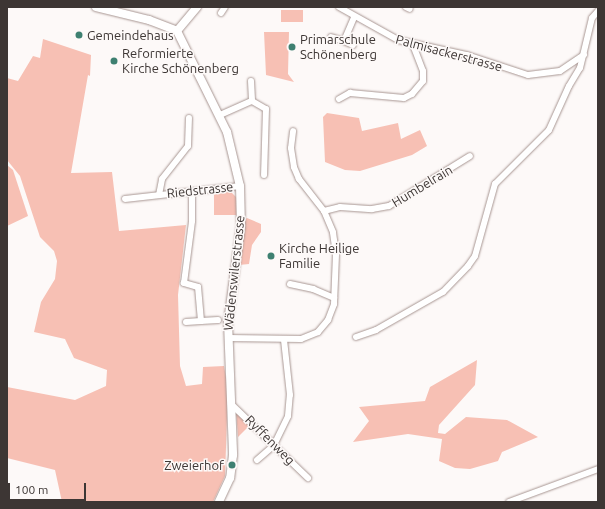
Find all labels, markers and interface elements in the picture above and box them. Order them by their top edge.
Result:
place label: Gemeindehaus [87,27,174,43]
marker: Gemeindehaus [74,30,84,40]
street label: Palmisackerstrasse [394,31,504,75]
place label: Primarschule Schönenberg [300,32,377,63]
marker: Primarschule Schönenberg [287,42,297,52]
place label: Reformierte Kirche Schönenberg [122,46,239,77]
marker: Reformierte Kirche Schönenberg [109,56,119,66]
street label: Humbelrain [389,162,455,210]
street label: Riedstrasse [166,179,234,201]
street label: Wädenswilerstrasse [220,215,248,331]
place label: Kirche Heilige Familie [279,241,359,272]
marker: Kirche Heilige Familie [266,251,276,261]
street label: Ryffenweg [242,412,298,468]
place label: Zweierhof [164,457,224,473]
marker: Zweierhof [227,460,237,470]
scale bar [10,475,88,501]
text: 100 m [15,483,48,496]

